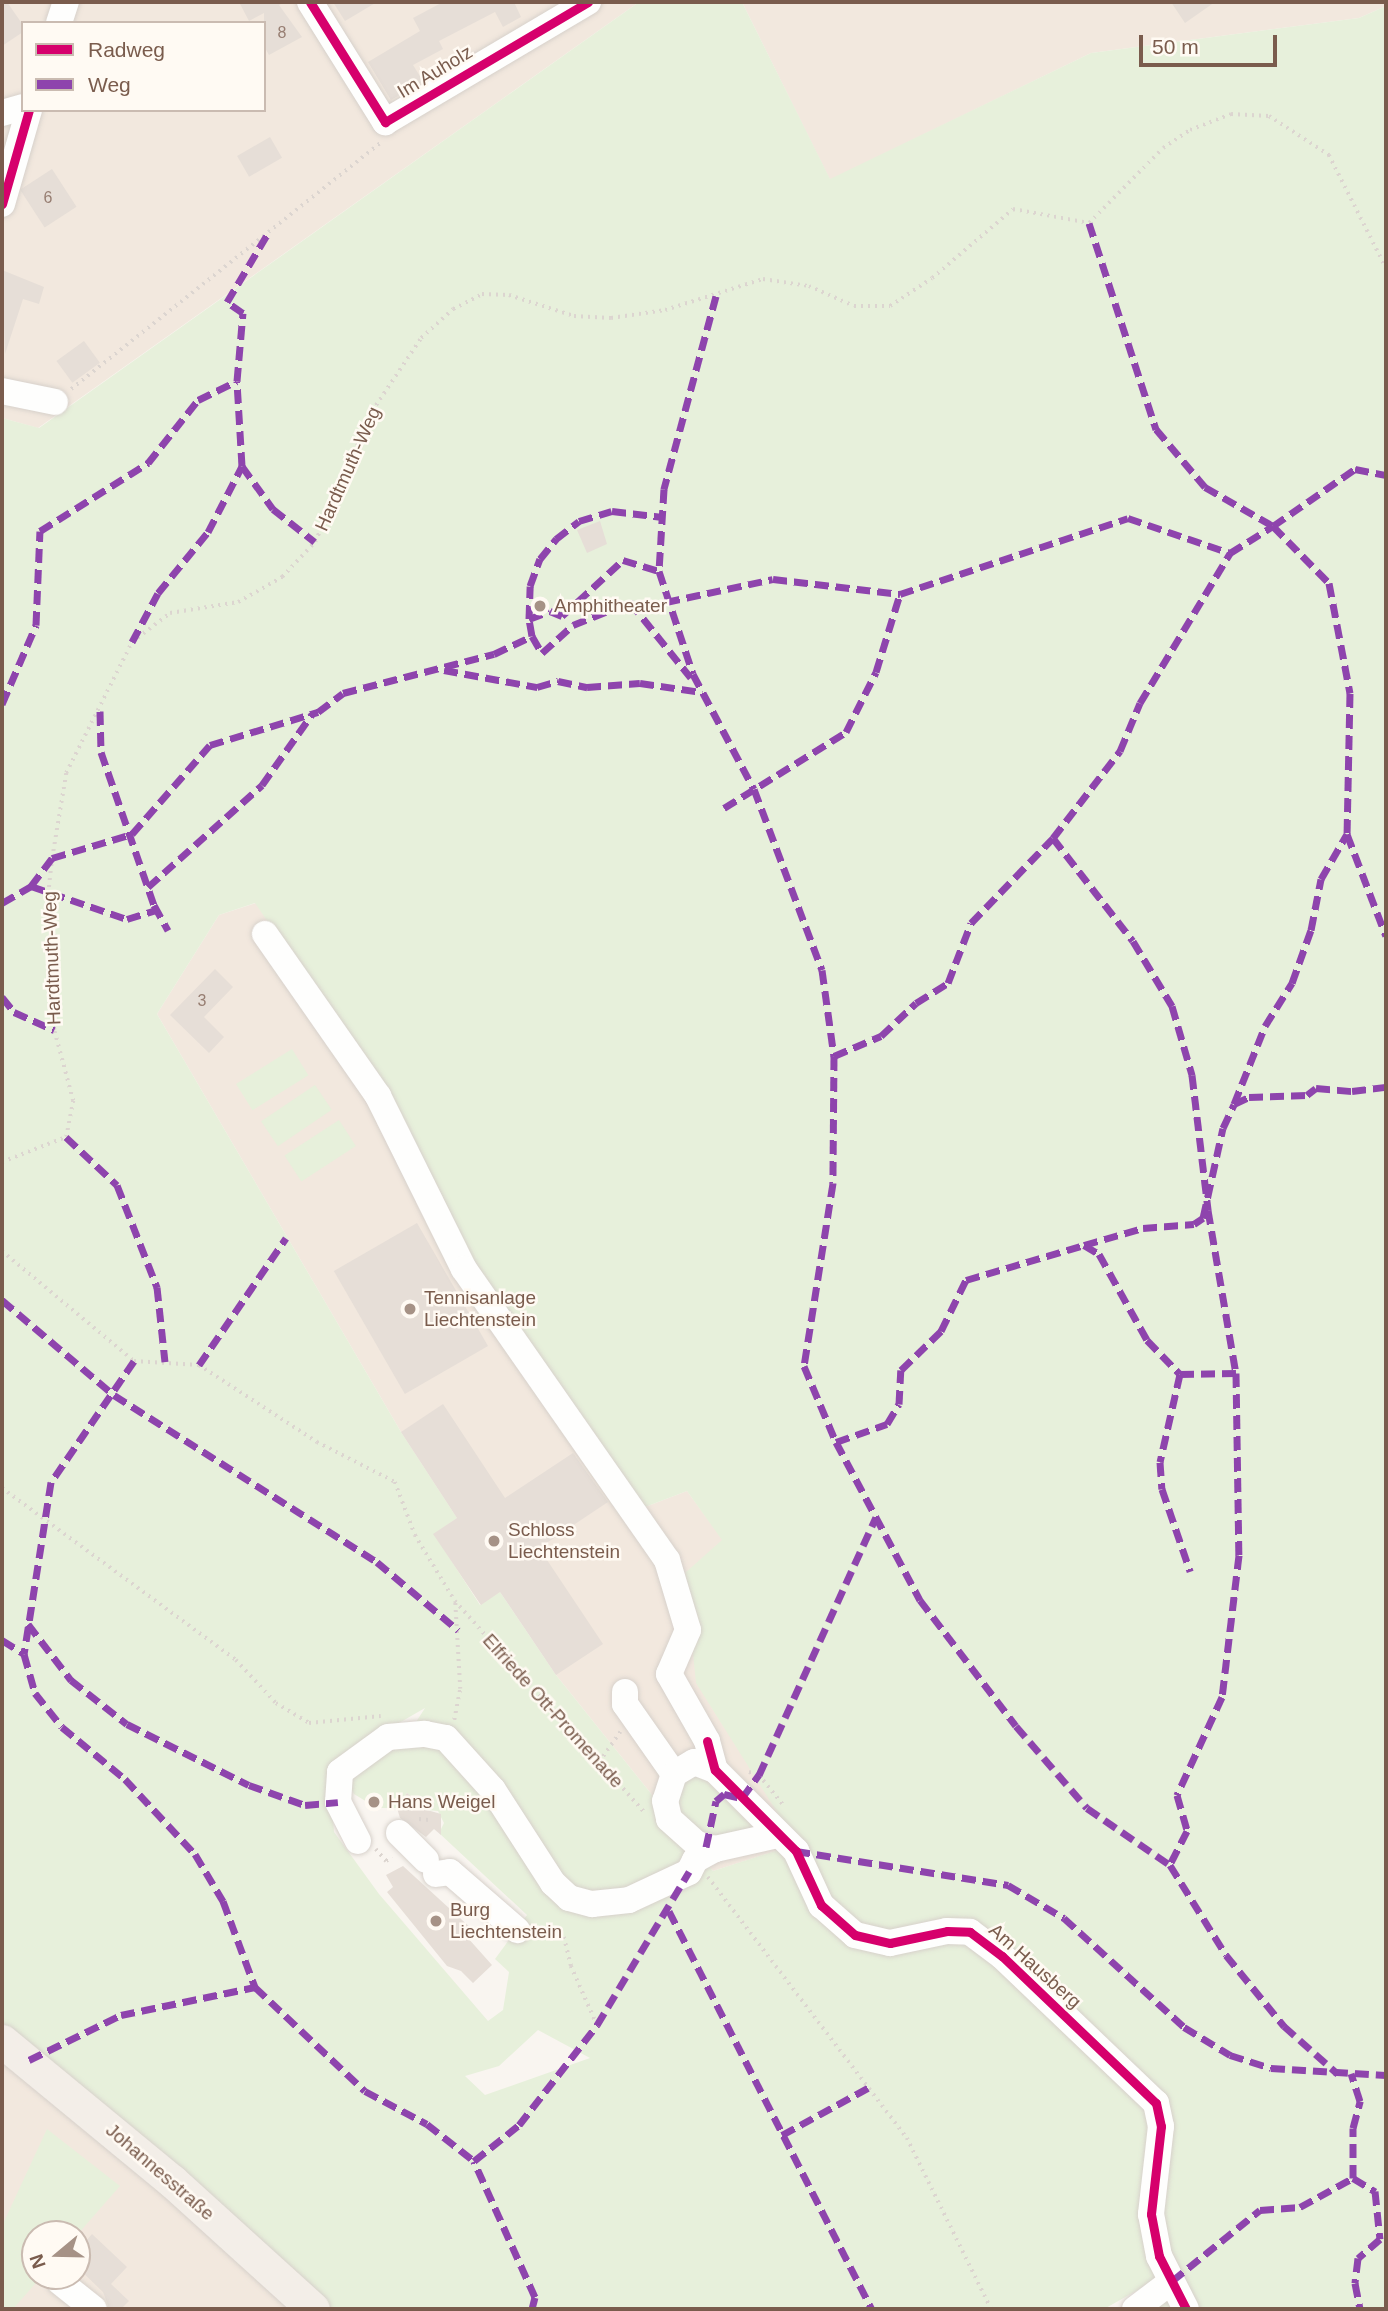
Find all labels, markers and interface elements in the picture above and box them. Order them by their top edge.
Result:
legend [21,21,266,112]
scale bar [1143,21,1281,65]
house number: 8 [278,23,286,43]
text: 50 m [1152,35,1199,58]
text: Radweg [88,38,165,61]
street label: Im Auholz [393,40,477,104]
text: Weg [88,73,131,96]
house number: 6 [44,188,52,208]
street label: Hardtmuth-Weg [310,403,386,535]
place label: Amphitheater [554,595,667,617]
marker: Amphitheater [532,598,548,614]
street label: Hardtmuth-Weg [38,891,66,1025]
house number: 3 [198,991,206,1011]
place label: Tennisanlage Liechtenstein [424,1287,536,1331]
marker: Tennisanlage Liechtenstein [402,1301,418,1317]
place label: Schloss Liechtenstein [508,1519,620,1563]
marker: Schloss Liechtenstein [486,1533,502,1549]
street label: Elfriede Ott-Promenade [478,1629,628,1793]
place label: Hans Weigel [388,1791,495,1813]
marker: Hans Weigel [366,1794,382,1810]
place label: Burg Liechtenstein [450,1899,562,1943]
marker: Burg Liechtenstein [428,1913,444,1929]
street label: Am Hausberg [984,1919,1086,2013]
street label: Johannesstraße [101,2119,219,2225]
north arrow [21,2220,91,2290]
text: N [25,2251,50,2271]

